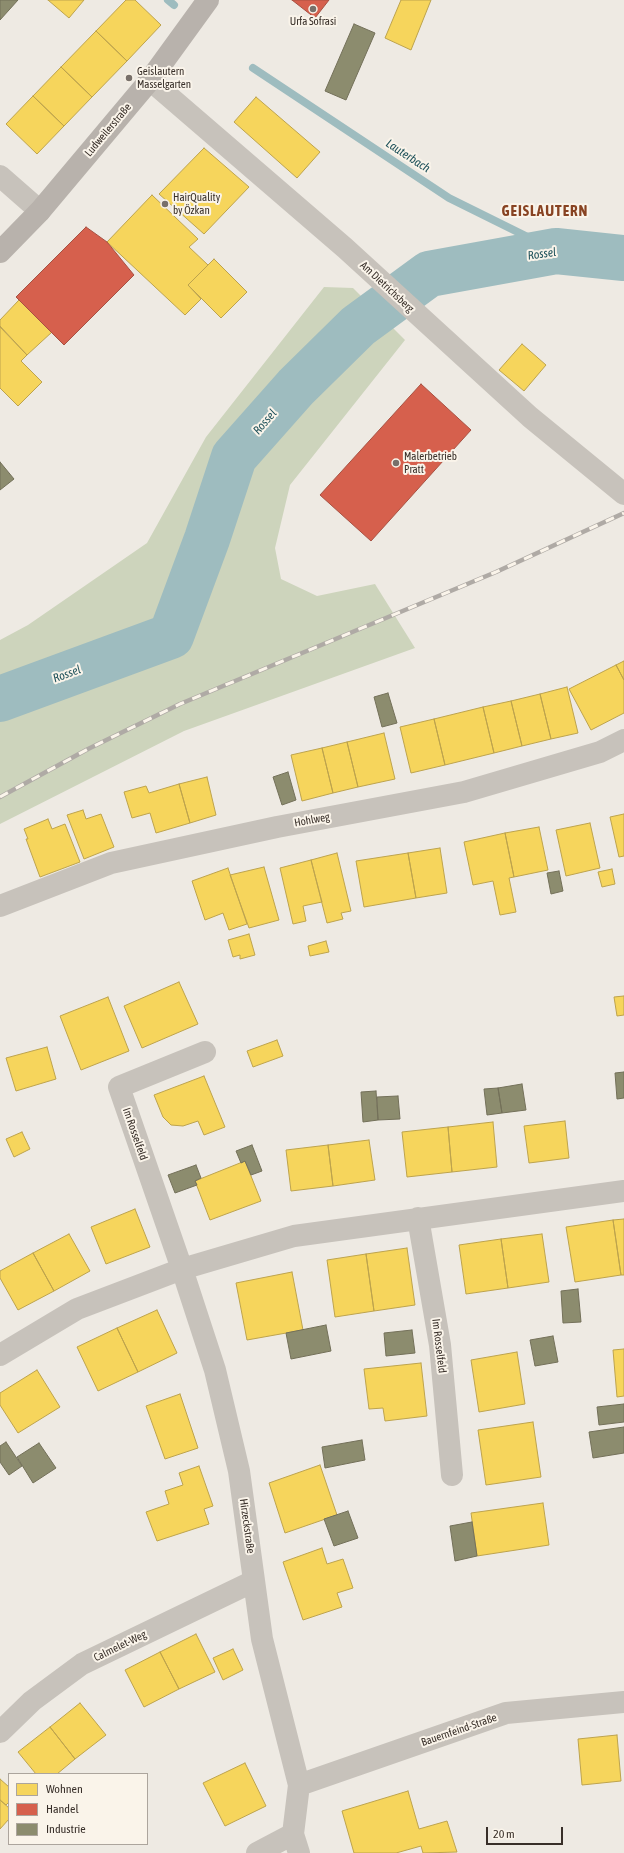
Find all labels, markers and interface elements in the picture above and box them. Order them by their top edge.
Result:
marker: Urfa Sofrasi [308,4,318,14]
place label: Urfa Sofrasi [290,15,336,29]
place label: Geislautern Masselgarten [137,65,191,91]
marker: Geislautern Masselgarten [124,73,134,83]
street label: Ludweilerstraße [82,101,134,159]
water label: Lauterbach [383,136,433,176]
place label: HairQuality by Özkan [173,191,220,217]
marker: HairQuality by Özkan [160,199,170,209]
district label: GEISLAUTERN [502,202,588,220]
water label: Rossel [527,245,557,263]
street label: Am Dietrichsberg [357,259,417,315]
water label: Rossel [250,406,280,438]
place label: Malerbetrieb Pratt [404,450,457,476]
marker: Malerbetrieb Pratt [391,458,401,468]
water label: Rossel [51,662,83,686]
street label: Hohlweg [293,810,331,830]
street label: Im Rosselfeld [120,1106,150,1162]
street label: Im Rosselfeld [429,1318,449,1374]
street label: Hirzeckstraße [237,1498,257,1554]
street label: Calmelet-Weg [92,1628,148,1664]
street label: Bauernfeind-Straße [419,1711,499,1749]
legend [8,1773,148,1845]
text: Wohnen [46,1782,83,1796]
text: Handel [46,1802,79,1816]
scale bar [488,1819,565,1845]
text: Industrie [46,1822,86,1836]
text: 20 m [493,1827,515,1841]

